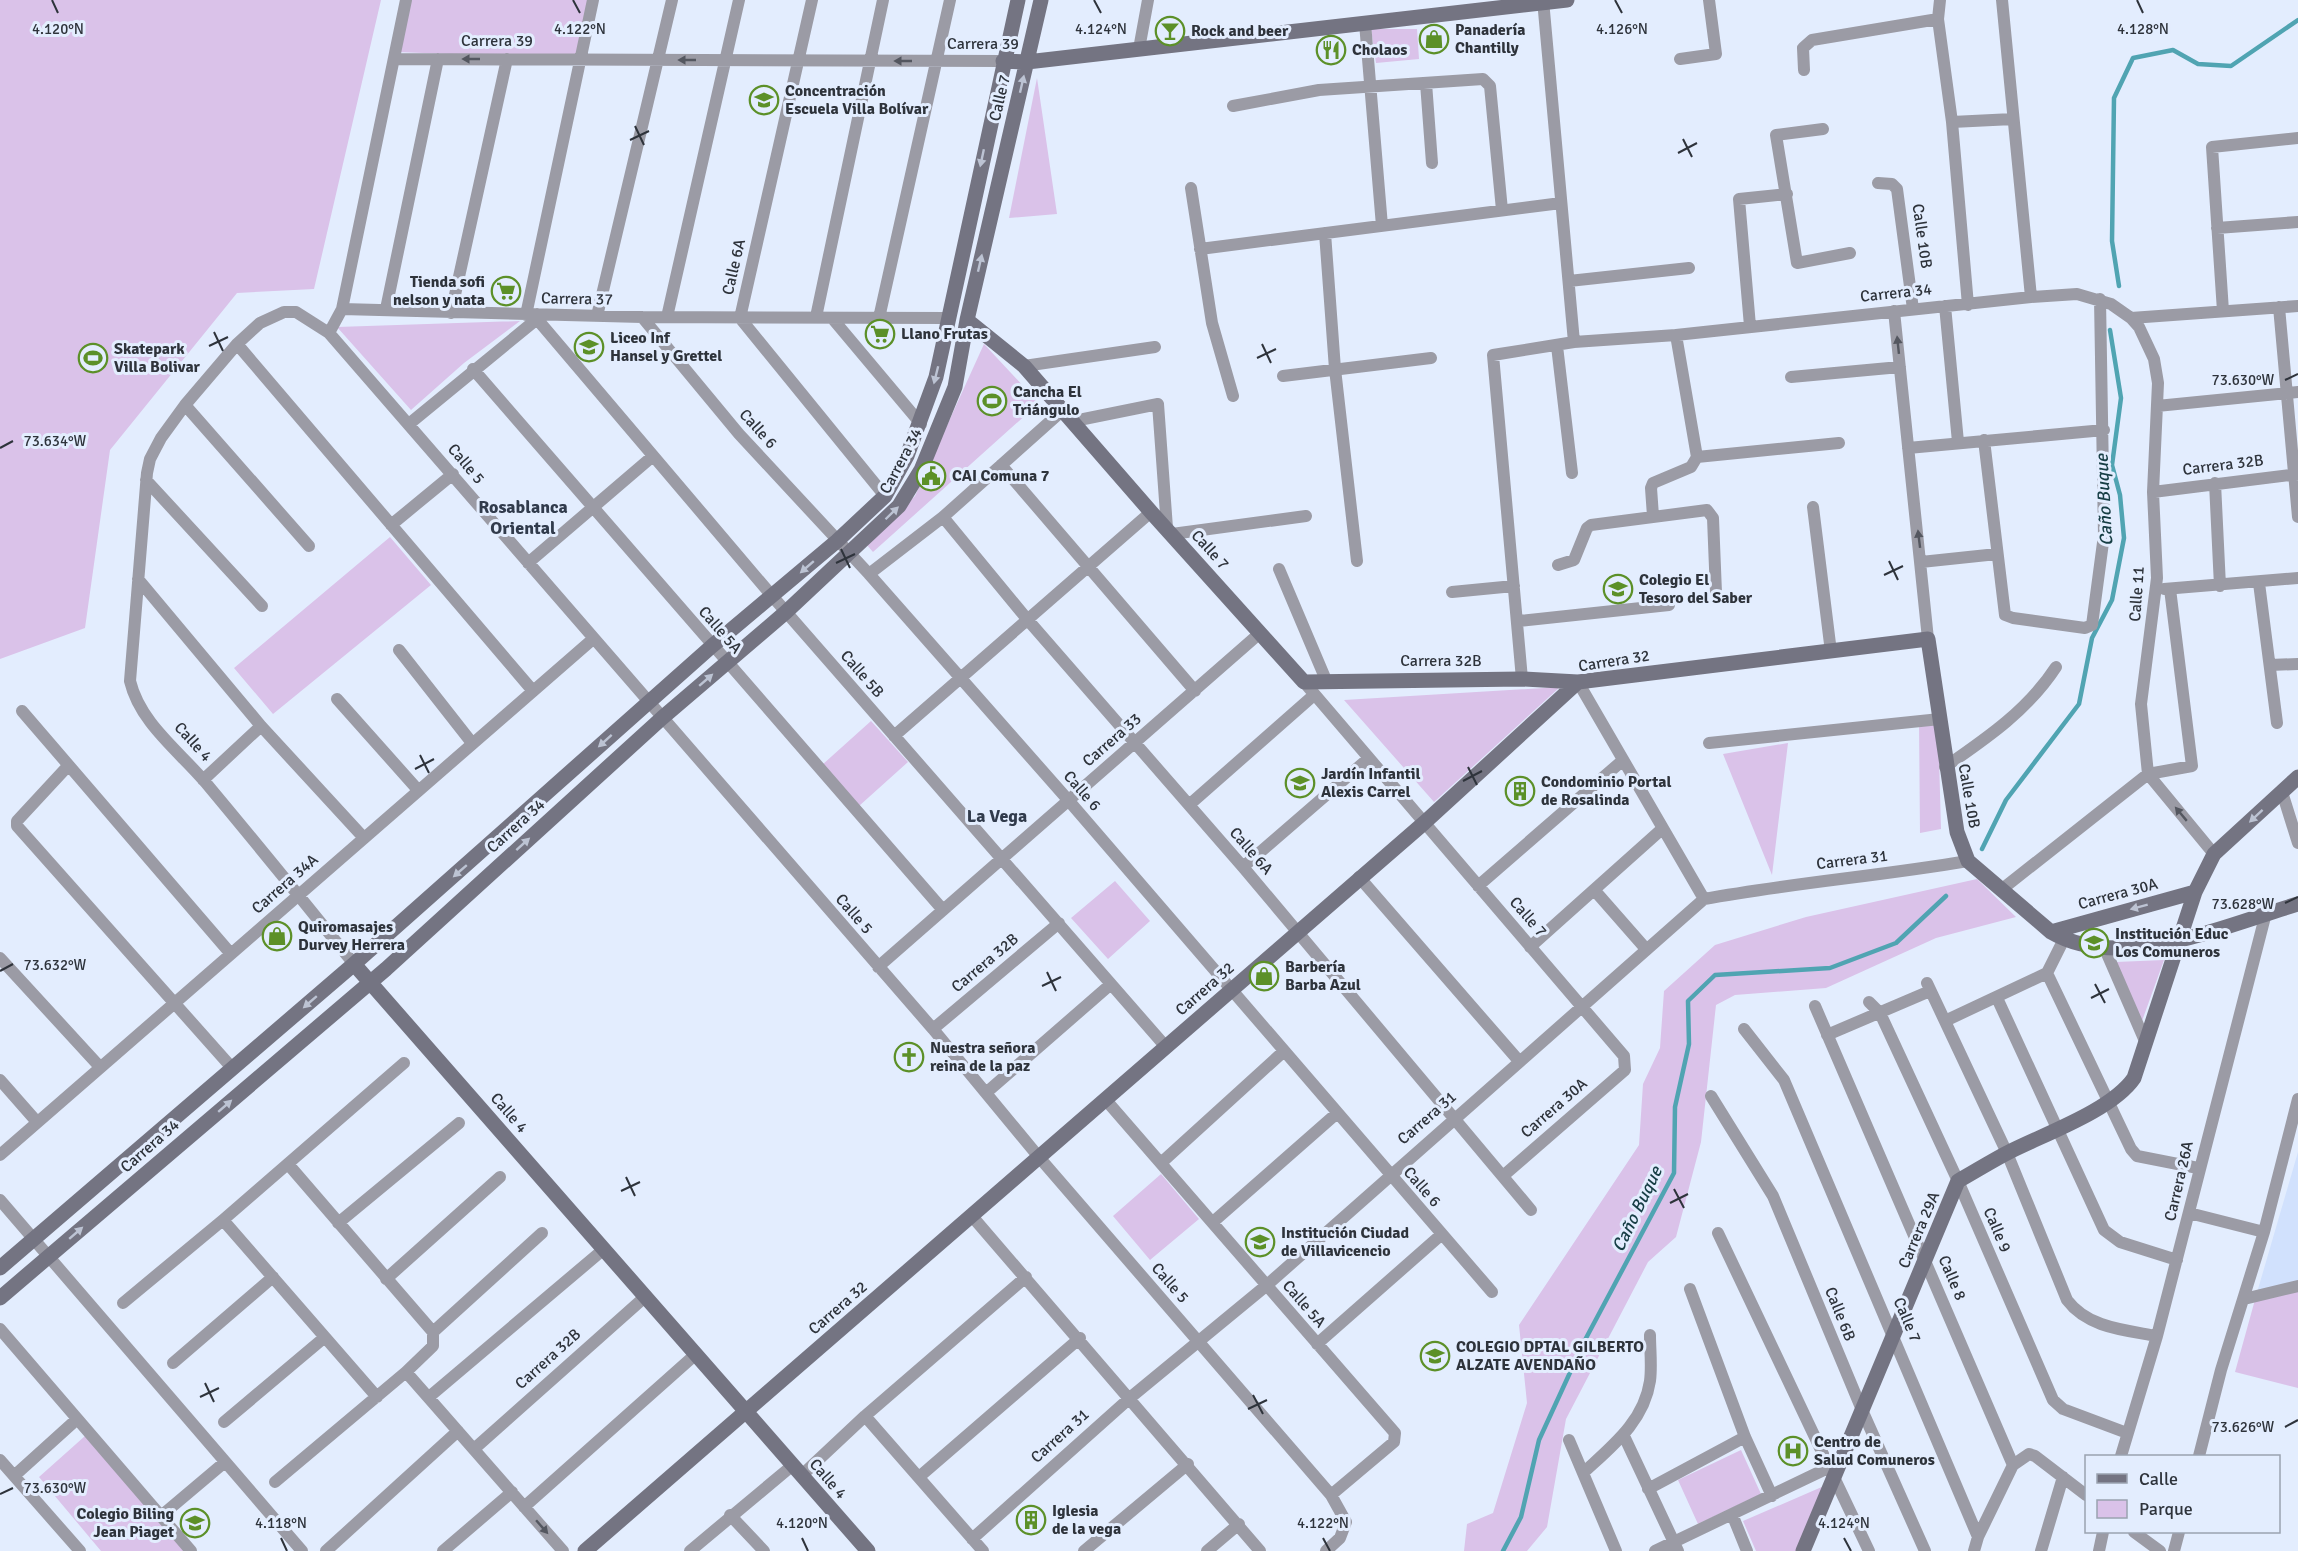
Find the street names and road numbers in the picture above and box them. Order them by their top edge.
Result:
street label: Carrera 39 [461,31,533,51]
street label: Carrera 39 [947,34,1019,54]
street label: Calle 7 [985,73,1015,123]
street label: Calle 10B [1908,202,1936,270]
street label: Calle 6A [718,237,750,297]
street label: Carrera 34 [1859,279,1933,307]
street label: Carrera 37 [541,288,613,310]
street label: Calle 6 [735,405,781,453]
street label: Carrera 34 [875,424,927,497]
street label: Calle 5 [443,440,489,488]
street label: Carrera 32B [2181,450,2265,480]
street label: Calle 7 [1187,526,1233,574]
street label: Calle 11 [2125,566,2149,622]
street label: Calle 5A [694,602,746,658]
street label: Calle 5B [836,646,888,702]
street label: Carrera 32 [1577,646,1651,676]
street label: Carrera 32B [1400,651,1482,671]
street label: Carrera 33 [1078,709,1146,771]
street label: Calle 4 [170,718,216,766]
street label: Calle 10B [1953,762,1985,830]
street label: Calle 6 [1059,767,1105,815]
street label: Carrera 34 [483,794,550,857]
street label: Calle 6A [1225,823,1277,879]
street label: Carrera 31 [1815,846,1889,874]
street label: Carrera 34A [248,850,323,918]
street label: Carrera 30A [2076,874,2160,914]
street label: Calle 5 [831,890,877,938]
street label: Calle 7 [1505,893,1551,941]
street label: Carrera 32B [947,929,1023,997]
street label: Carrera 32 [1171,958,1239,1020]
street label: Carrera 30A [1517,1074,1592,1142]
street label: Carrera 31 [1393,1087,1461,1149]
street label: Calle 4 [486,1089,532,1138]
street label: Carrera 34 [116,1115,184,1177]
street label: Carrera 26A [2160,1139,2198,1223]
street label: Calle 6 [1399,1163,1445,1211]
street label: Carrera 29A [1894,1188,1944,1271]
street label: Calle 9 [1979,1205,2015,1255]
street label: Calle 8 [1934,1253,1970,1303]
street label: Calle 5 [1147,1259,1193,1307]
street label: Calle 5A [1278,1276,1330,1332]
street label: Carrera 32 [804,1277,872,1339]
street label: Calle 6B [1820,1284,1860,1344]
street label: Calle 7 [1889,1295,1925,1345]
street label: Carrera 32B [511,1324,585,1394]
street label: Carrera 31 [1027,1405,1093,1467]
street label: Calle 4 [805,1455,851,1504]

